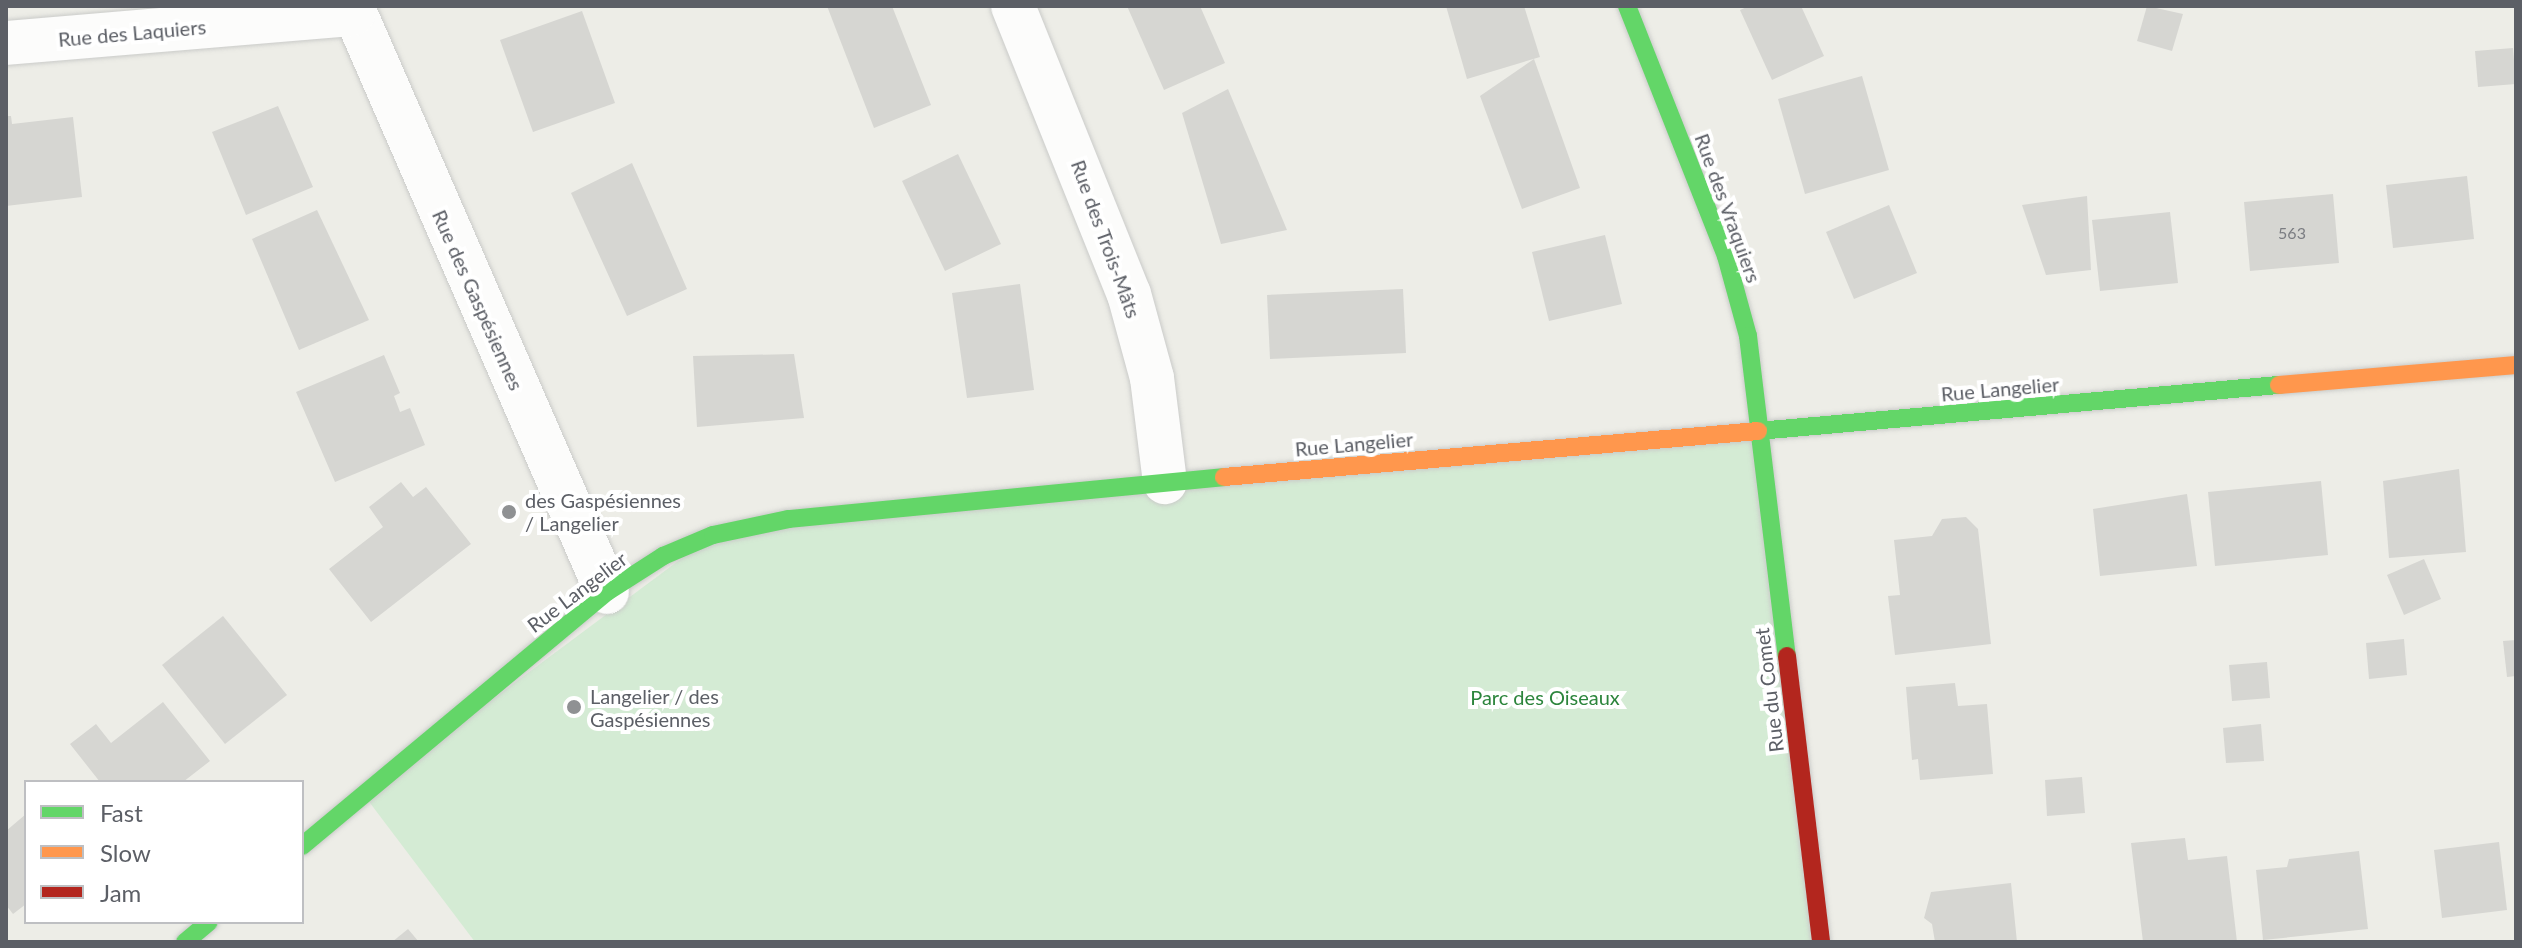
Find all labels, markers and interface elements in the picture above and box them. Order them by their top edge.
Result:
street label: Rue des Laquiers [57,15,207,51]
street label: Rue des Vraquiers [1690,130,1766,286]
street label: Rue des Trois-Mâts [1066,156,1146,322]
street label: Rue des Gaspésiennes [427,206,529,394]
house number: 563 [2278,223,2306,243]
street label: Rue Langelier [1940,372,2060,406]
street label: Rue Langelier [1294,427,1414,461]
place label: des Gaspésiennes / Langelier [525,488,681,535]
marker: des Gaspésiennes / Langelier [500,503,518,521]
street label: Rue Langelier [522,547,632,637]
street label: Rue du Comet [1749,626,1789,754]
place label: Langelier / des Gaspésiennes [590,684,719,731]
park label: Parc des Oiseaux [1470,685,1620,709]
marker: Langelier / des Gaspésiennes [565,698,583,716]
legend [24,780,304,924]
text: Fast [100,798,143,827]
text: Slow [100,838,151,867]
text: Jam [100,878,141,907]

